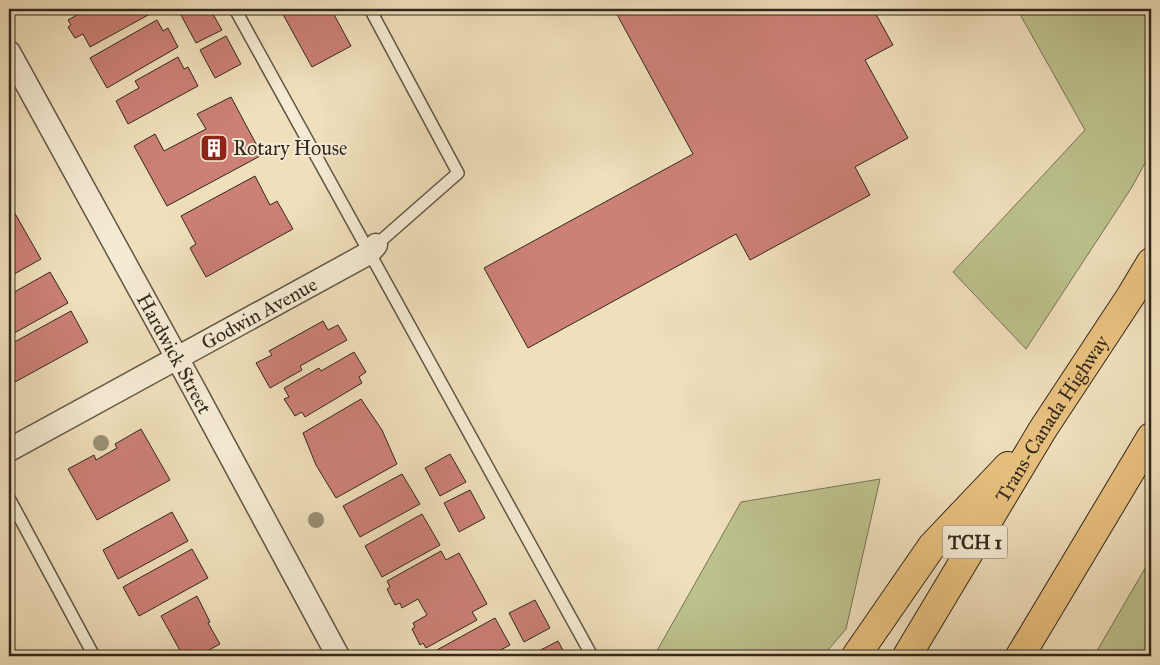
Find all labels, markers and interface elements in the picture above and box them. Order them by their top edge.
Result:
building icon: Rotary House [199,133,229,163]
place label: Rotary House [233,136,347,160]
street label: Godwin Avenue [197,272,321,355]
street label: Hardwick Street [132,289,217,418]
street label: Trans-Canada Highway [990,330,1114,507]
road number: TCH 1 [942,526,1008,558]

